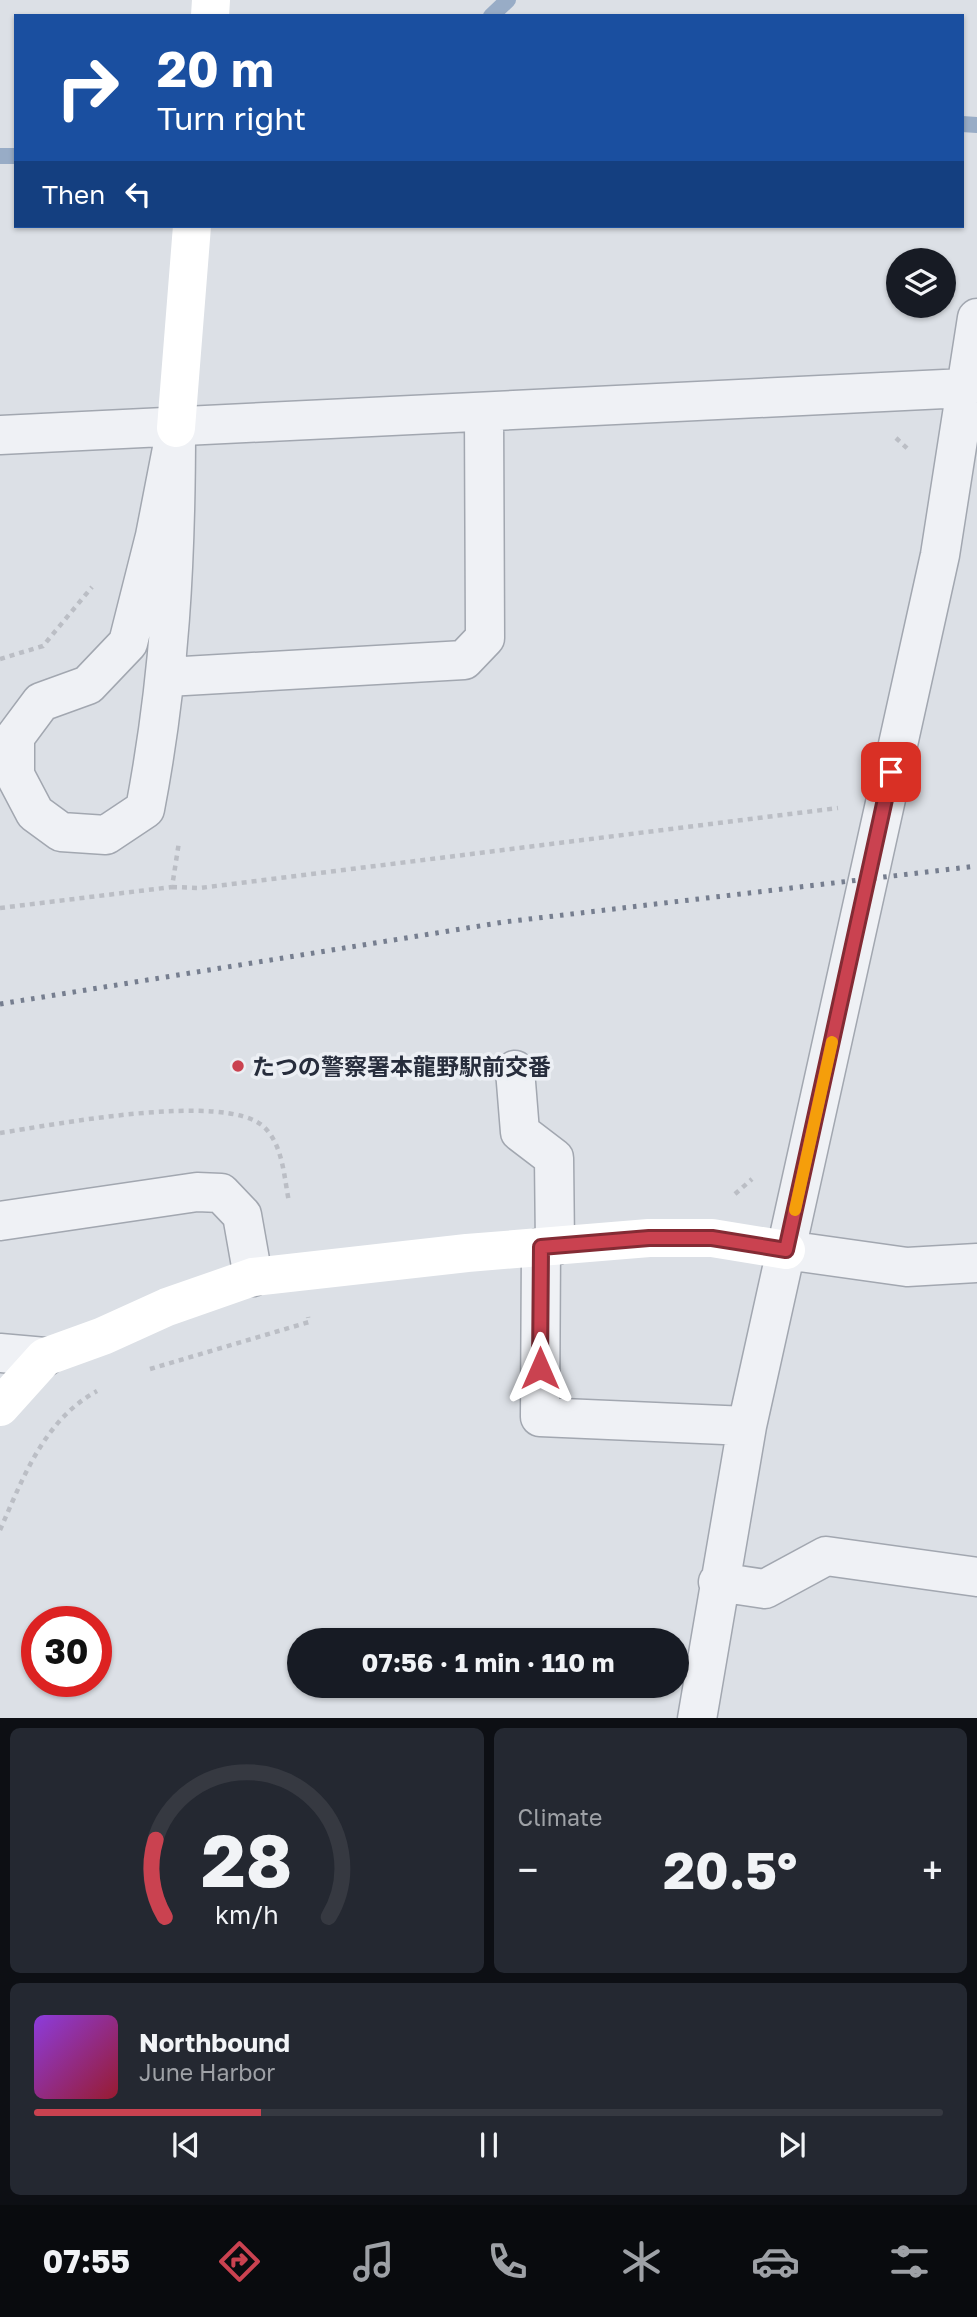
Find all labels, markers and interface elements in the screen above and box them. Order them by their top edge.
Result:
text: 20 m [157,39,274,98]
icon: right [42,42,133,133]
text: Turn right [157,99,306,137]
icon: left [119,175,157,213]
text: Then [42,179,105,210]
map controls [886,248,956,318]
button: layers [886,248,956,318]
pin [861,742,921,802]
icon: arrive [872,753,910,791]
place label: たつの警察署本龍野駅前交番 [252,1052,551,1080]
marker: たつの警察署本龍野駅前交番 [230,1058,246,1074]
position arrow [503,1331,577,1405]
speed limit sign: 30 [21,1606,112,1697]
text: 07:56 · 1 min · 110 m [362,1647,614,1678]
text: Climate [518,1803,602,1831]
text: 28 [201,1816,292,1903]
text: 20.5° [663,1838,797,1900]
text: − [518,1847,538,1892]
text: + [922,1847,943,1892]
text: km/h [215,1898,279,1929]
text: Northbound [139,2027,290,2058]
text: June Harbor [139,2058,275,2086]
icon: previous [167,2126,205,2164]
icon: pause [470,2126,508,2164]
icon: next [773,2126,811,2164]
icon: directions [215,2237,264,2286]
icon: music [349,2237,398,2286]
icon: phone [483,2237,532,2286]
icon: climate [617,2237,666,2286]
icon: car [751,2237,800,2286]
icon: filters [885,2237,934,2286]
text: 07:55 [43,2242,130,2280]

